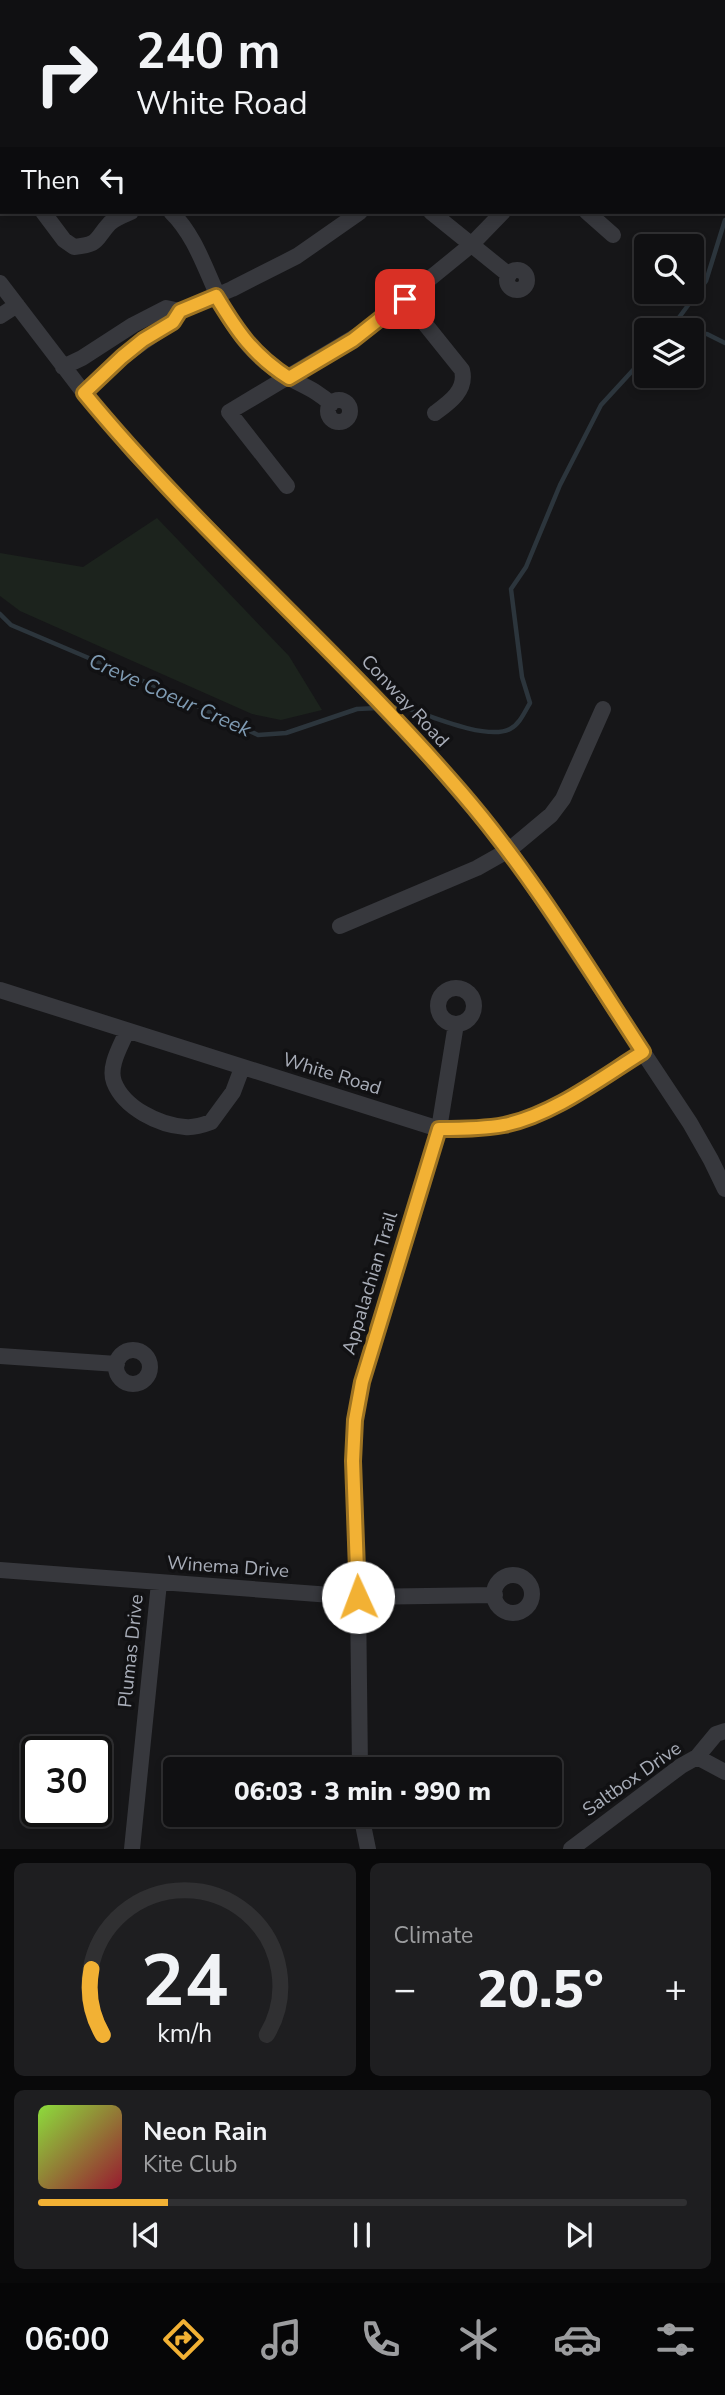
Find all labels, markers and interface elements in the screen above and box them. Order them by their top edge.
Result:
text: 240 m [136,18,280,85]
icon: right [21,28,112,119]
text: White Road [136,82,308,125]
icon: left [94,161,132,199]
text: Then [21,163,80,198]
map controls [634,234,704,388]
button: search [634,234,704,304]
pin [375,269,435,329]
icon: arrive [386,280,424,318]
button: layers [634,318,704,388]
water label: Creve Coeur Creek [84,647,256,744]
street label: Conway Road [355,649,455,753]
street label: White Road [279,1047,385,1101]
street label: Appalachian Trail [336,1208,404,1358]
street label: Winema Drive [166,1550,290,1584]
position arrow [321,1560,395,1634]
street label: Plumas Drive [112,1593,150,1709]
street label: Saltbox Drive [577,1735,687,1823]
speed limit sign: 30 [21,1736,112,1827]
text: 06:03 · 3 min · 990 m [234,1774,491,1809]
text: Climate [394,1920,473,1951]
text: 24 [141,1932,228,2032]
text: 20.5° [477,1954,604,2025]
text: − [394,1964,416,2015]
text: + [664,1964,687,2015]
text: km/h [157,2017,212,2051]
text: Neon Rain [143,2114,268,2149]
text: Kite Club [143,2149,237,2180]
icon: previous [127,2216,165,2254]
icon: pause [343,2216,381,2254]
icon: next [560,2216,598,2254]
icon: directions [159,2315,208,2364]
icon: music [257,2315,306,2364]
icon: phone [356,2315,405,2364]
icon: climate [454,2315,503,2364]
icon: car [553,2315,602,2364]
icon: filters [651,2315,700,2364]
text: 06:00 [25,2318,109,2361]

